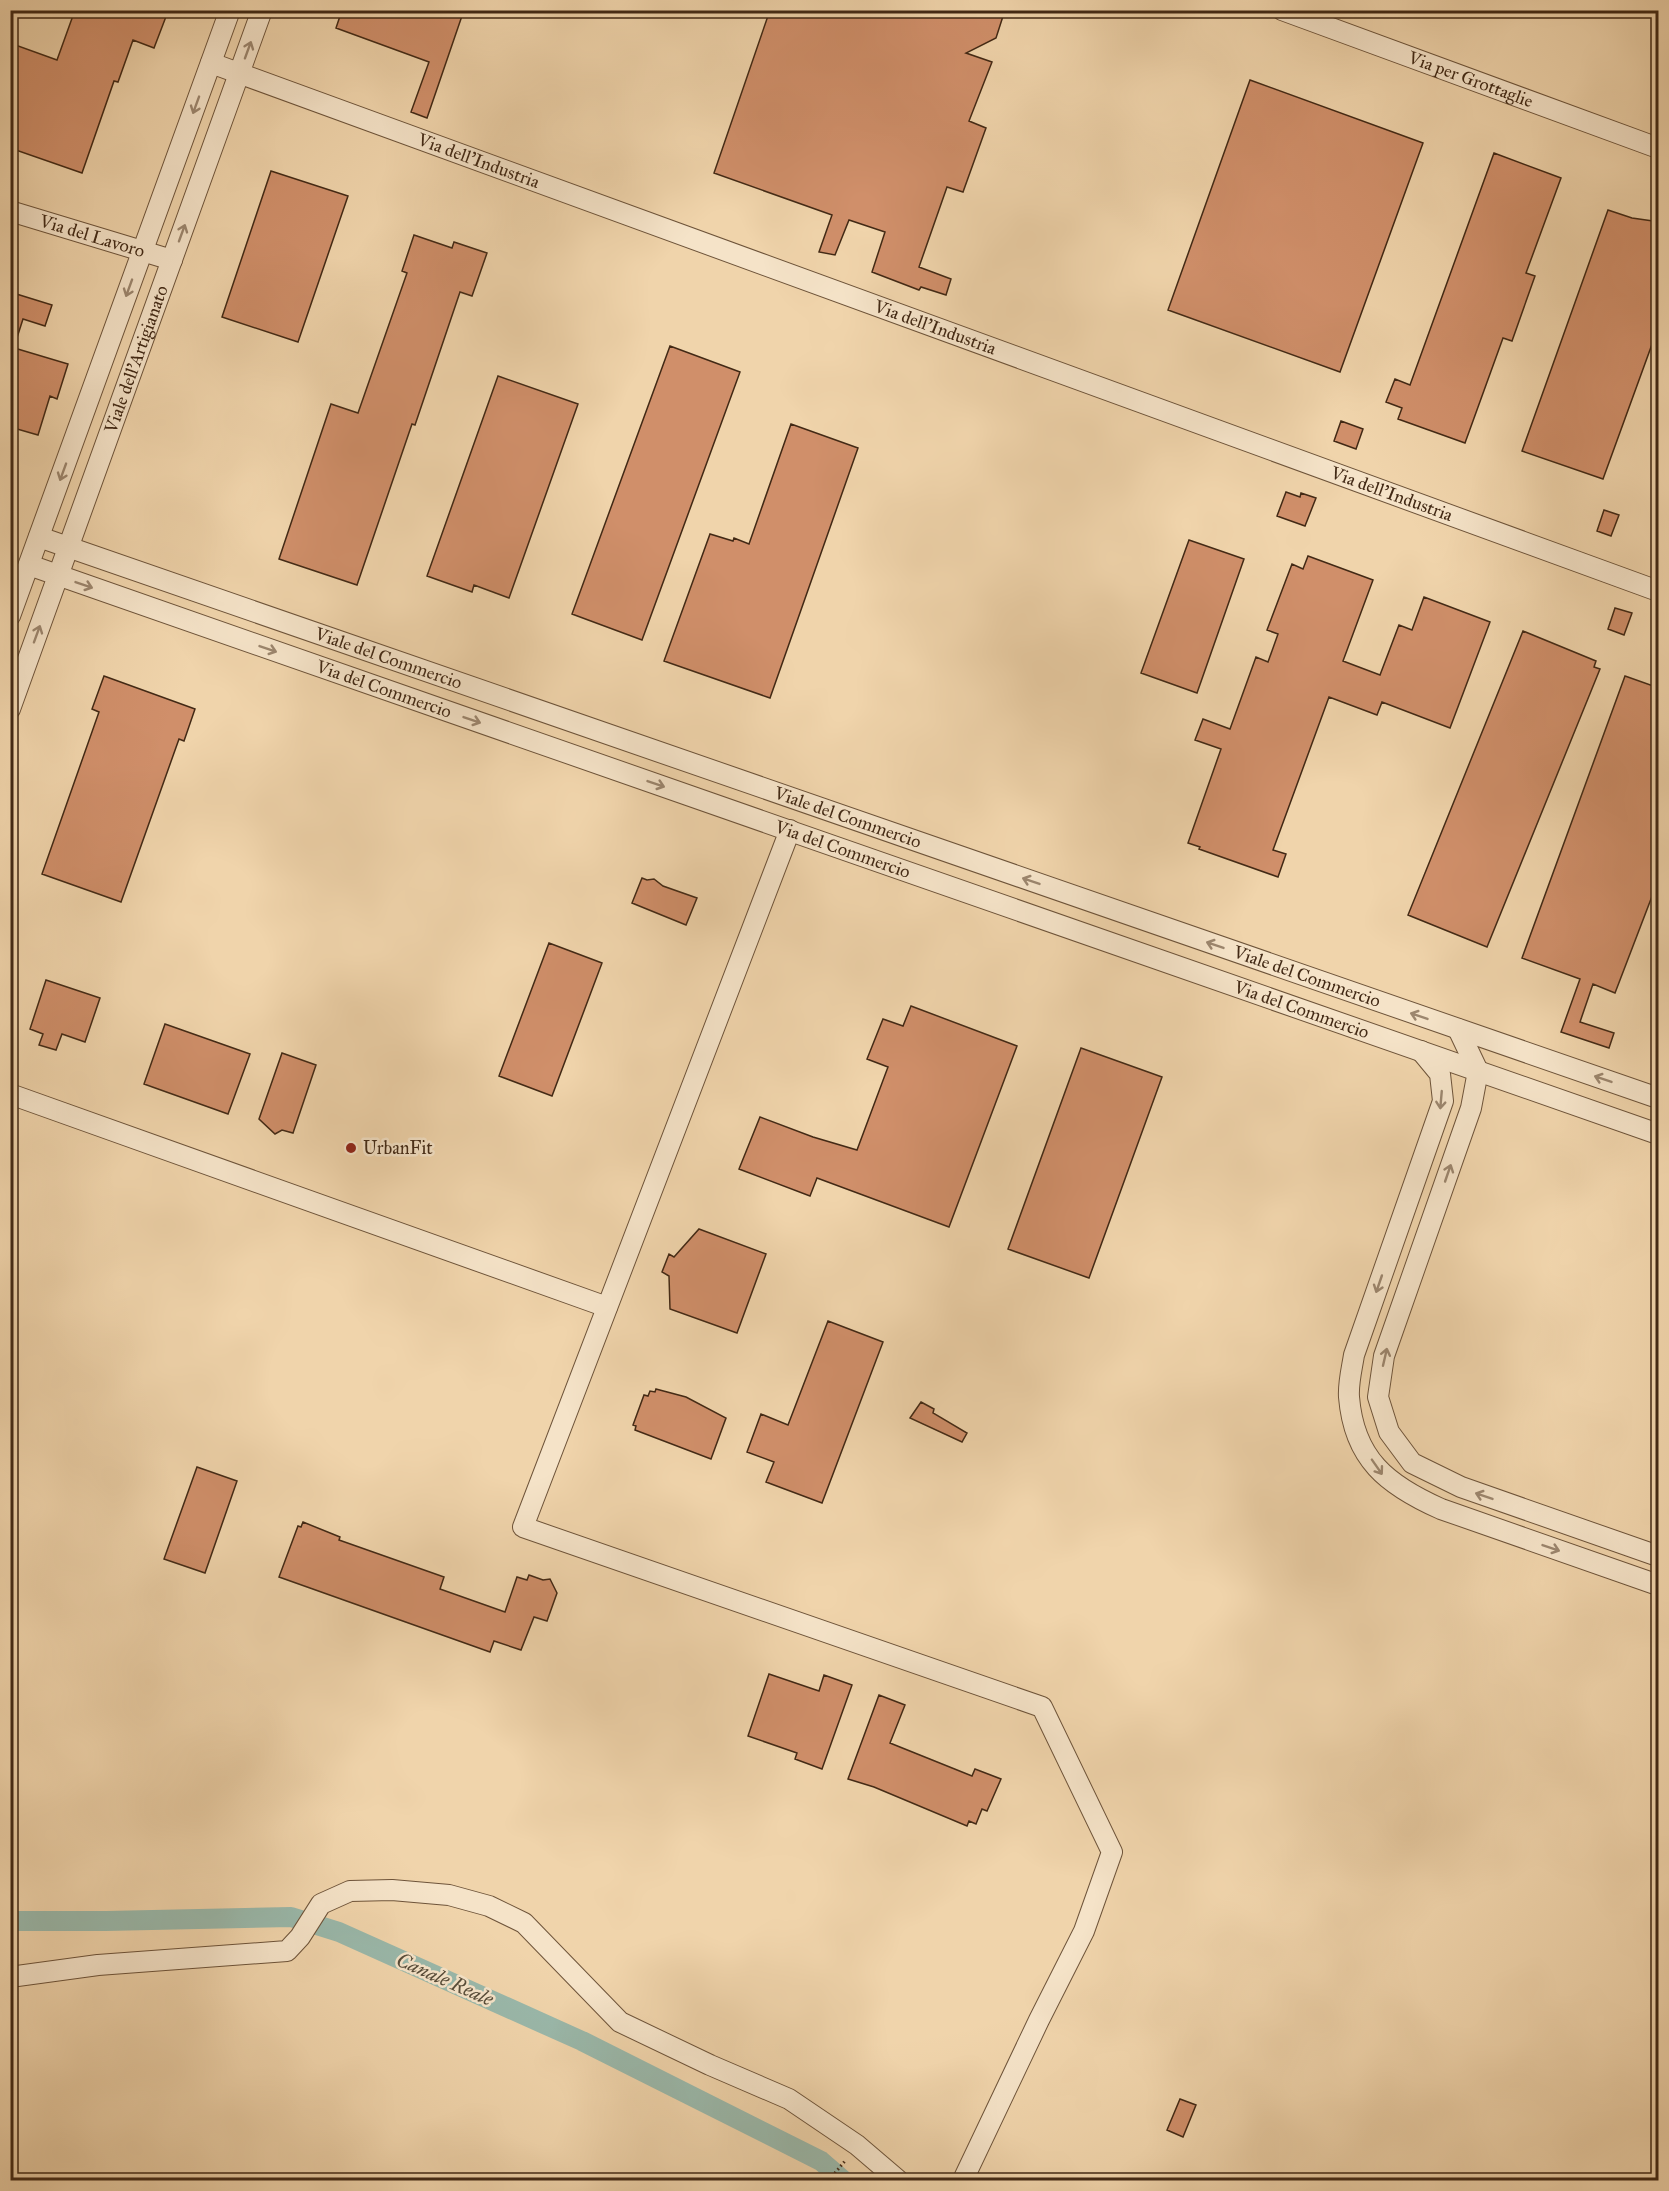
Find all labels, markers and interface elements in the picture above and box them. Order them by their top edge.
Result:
one-way arrow [243,41,254,60]
street label: Via per Grottaglie [1404,46,1536,112]
one-way arrow [189,95,200,114]
street label: Via dell'Industria [414,128,543,193]
street label: Via del Lavoro [36,209,147,262]
one-way arrow [177,224,188,243]
one-way arrow [123,278,134,297]
street label: Viale dell'Artigianato [99,282,173,437]
street label: Via dell'Industria [870,295,1000,360]
street label: Via dell'Industria [1327,461,1456,526]
one-way arrow [56,462,67,481]
one-way arrow [74,580,93,591]
street label: Viale del Commercio [311,622,465,694]
one-way arrow [33,625,44,644]
one-way arrow [258,644,277,655]
street label: Via del Commercio [312,655,455,723]
one-way arrow [462,715,481,726]
one-way arrow [647,779,666,790]
street label: Viale del Commercio [770,781,924,853]
street label: Via del Commercio [771,815,913,883]
one-way arrow [1022,874,1041,885]
one-way arrow [1206,938,1225,949]
street label: Viale del Commercio [1230,940,1383,1012]
street label: Via del Commercio [1230,975,1372,1043]
one-way arrow [1410,1009,1429,1020]
one-way arrow [1594,1073,1613,1084]
one-way arrow [1435,1089,1446,1109]
place label: UrbanFit [363,1137,433,1159]
marker: UrbanFit [344,1141,358,1155]
one-way arrow [1444,1164,1455,1183]
one-way arrow [1372,1274,1383,1293]
one-way arrow [1379,1348,1391,1367]
one-way arrow [1371,1458,1383,1475]
one-way arrow [1475,1489,1494,1500]
one-way arrow [1541,1543,1560,1554]
water label: Canale Reale [393,1947,498,2011]

